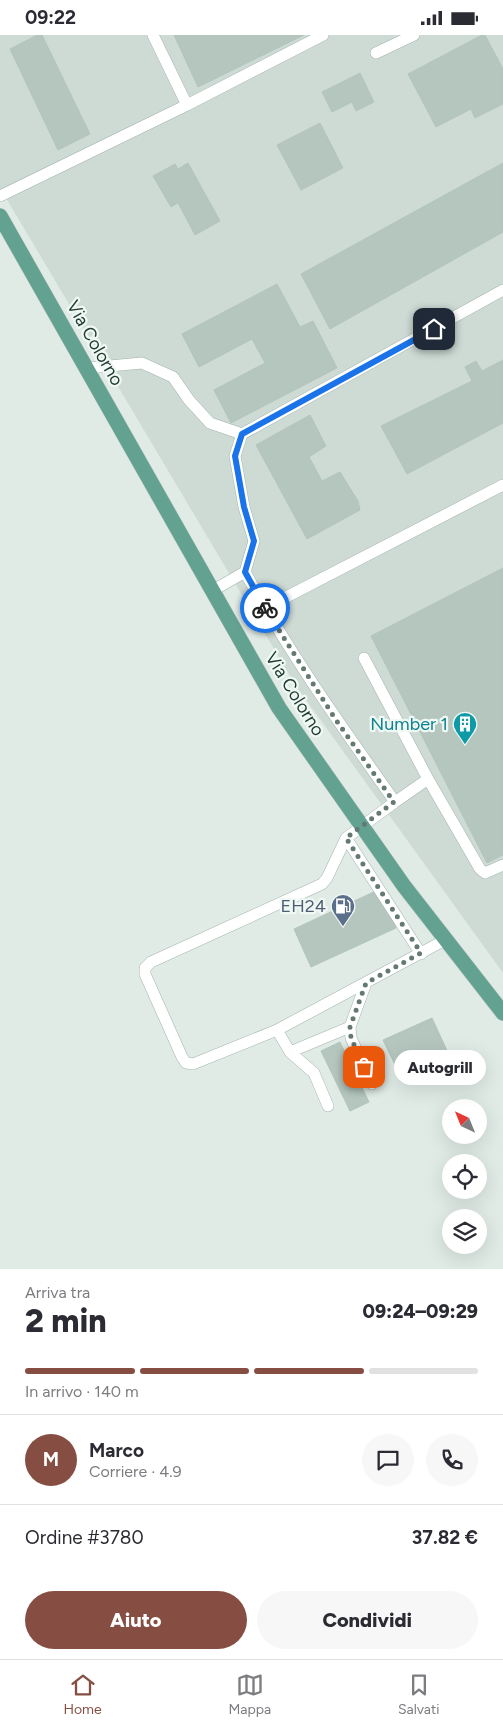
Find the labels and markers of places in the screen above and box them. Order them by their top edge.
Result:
pin [413,308,455,350]
building icon: Number 1 [452,711,478,745]
place label: Number 1 [370,713,448,735]
fuel station icon: EH24 [330,893,356,927]
place label: EH24 [281,895,326,917]
pin [343,1046,385,1088]
callout: Autogrill [394,1049,486,1085]

